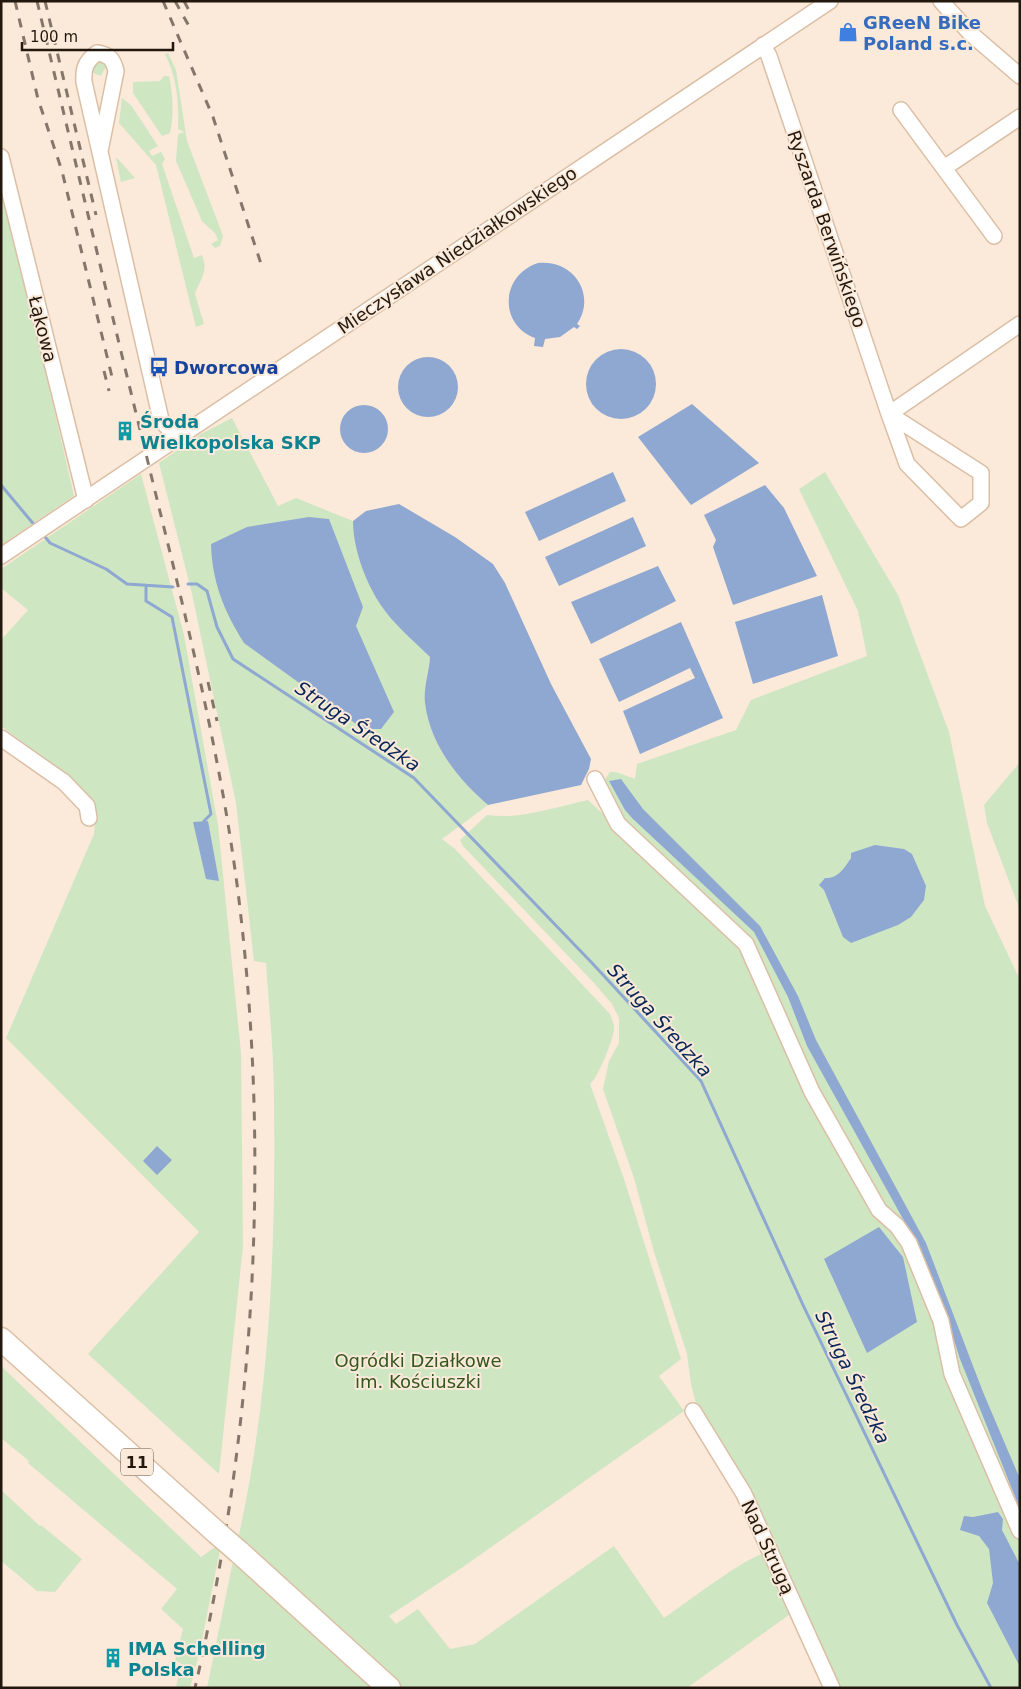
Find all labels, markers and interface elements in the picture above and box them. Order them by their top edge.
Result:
place label: GReeN Bike Poland s.c. [863,12,981,54]
scale bar [22,20,174,52]
shop icon: GReeN Bike Poland s.c. [837,21,859,43]
text: 100 m [30,28,78,46]
street label: Ryszarda Berwińskiego [783,127,871,331]
street label: Mieczysława Niedziałkowskiego [333,162,581,338]
street label: Łąkowa [24,293,61,364]
bus stop icon: Dworcowa [148,356,170,378]
place label: Dworcowa [174,357,279,378]
place label: Środa Wielkopolska SKP [140,411,321,453]
building icon: Środa Wielkopolska SKP [114,420,136,442]
water label: Struga Średzka [292,675,425,776]
water label: Struga Średzka [603,958,718,1081]
water label: Struga Średzka [811,1306,896,1447]
park label: Ogródki Działkowe im. Kościuszki [334,1350,502,1392]
road number: 11 [121,1448,153,1475]
street label: Nad Strugą [737,1497,799,1597]
place label: IMA Schelling Polska [128,1638,266,1680]
building icon: IMA Schelling Polska [102,1647,124,1669]

